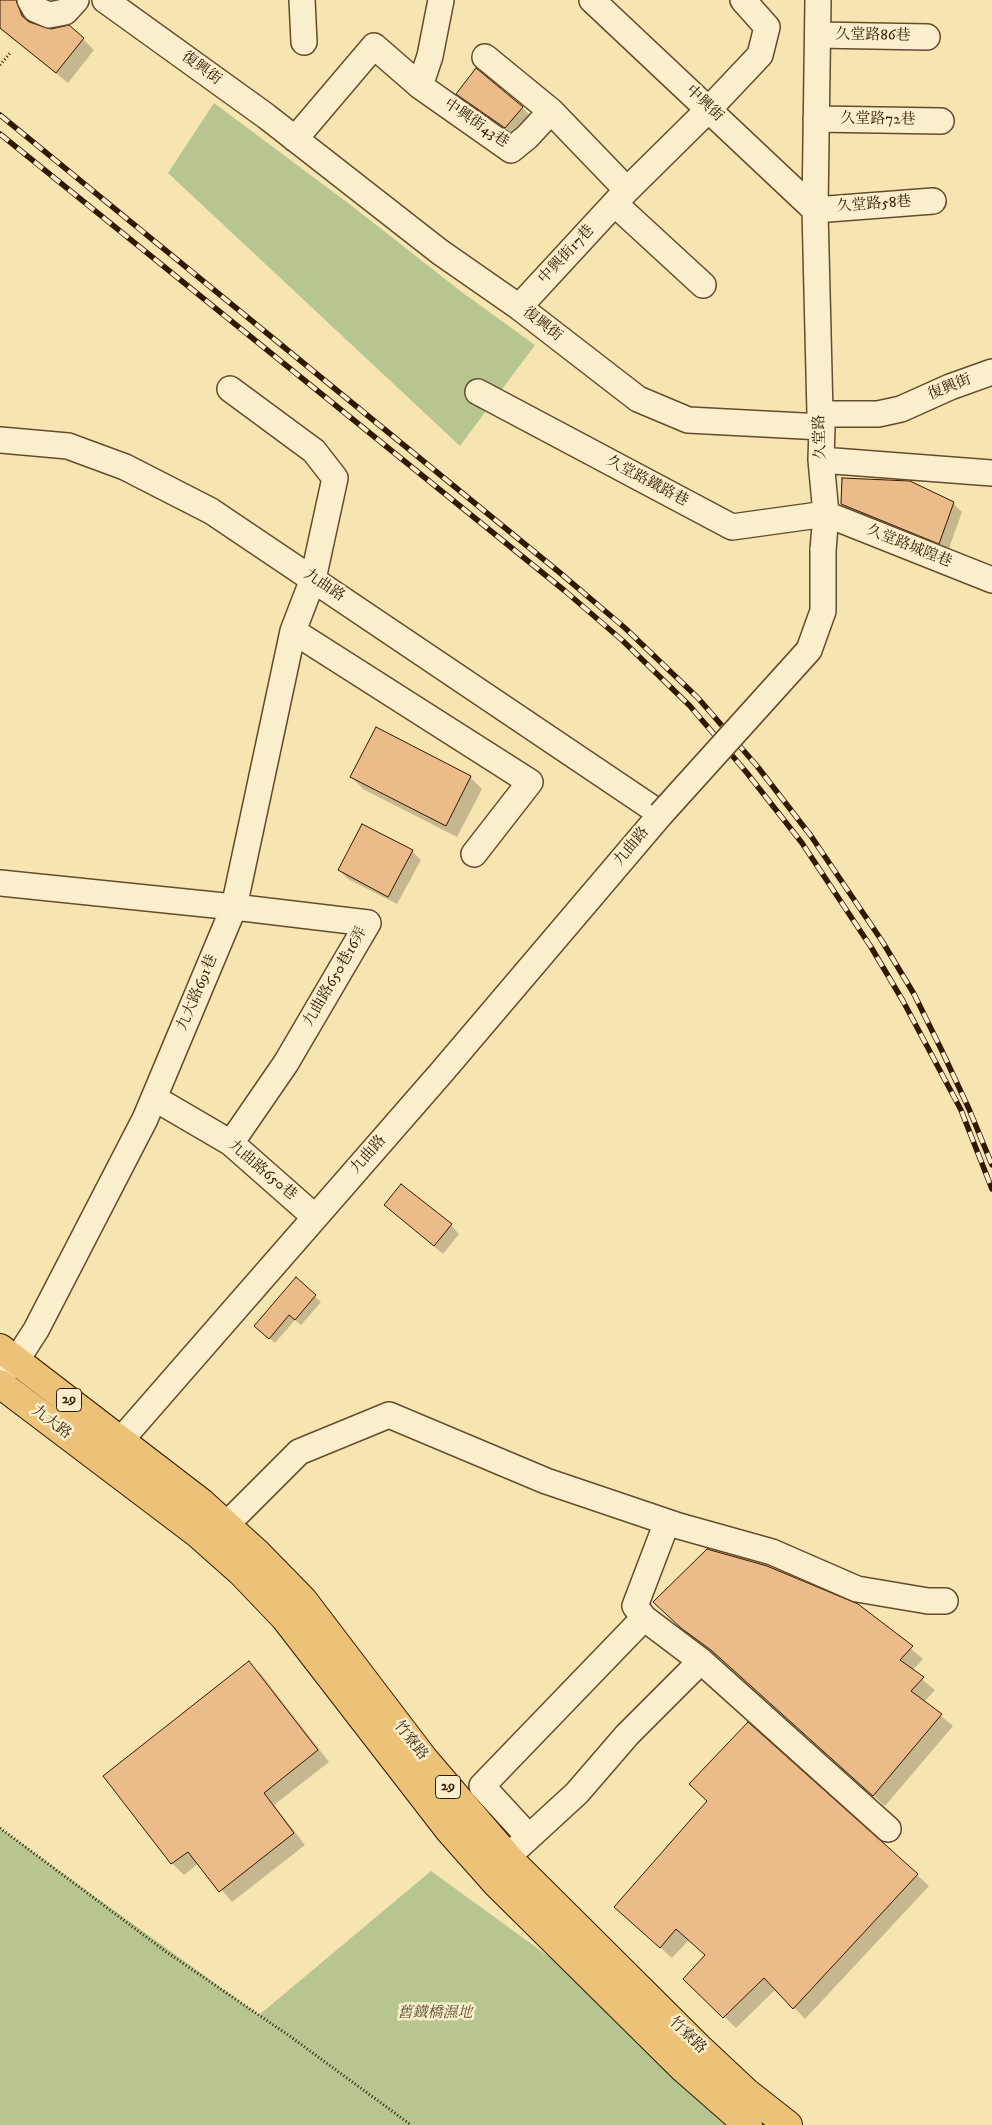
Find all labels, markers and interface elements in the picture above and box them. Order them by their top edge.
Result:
street label: 久堂路86巷 [835,26,911,46]
street label: 復興街 [178,48,224,90]
street label: 中興街 [681,82,727,126]
street label: 中興街43巷 [440,96,512,152]
street label: 久堂路72巷 [840,110,916,130]
street label: 久堂路58巷 [836,193,912,217]
street label: 中興街17巷 [535,222,599,288]
street label: 復興街 [519,304,565,346]
street label: 復興街 [926,371,974,405]
street label: 久堂路 [811,414,831,460]
street label: 久堂路鐵路巷 [603,453,691,511]
street label: 久堂路城隍巷 [864,522,954,572]
street label: 九曲路 [300,566,348,606]
street label: 九曲路 [611,824,653,870]
street label: 九曲路650巷16弄 [300,924,372,1030]
street label: 九大路691巷 [174,952,222,1034]
street label: 九曲路 [347,1132,391,1178]
street label: 九曲路650巷 [224,1137,300,1205]
road number: 29 [56,1388,82,1412]
street label: 九大路 [28,1402,74,1444]
street label: 竹寮路 [389,1718,431,1764]
road number: 29 [436,1775,460,1798]
park label: 舊鐵橋濕地 [398,2005,472,2023]
street label: 竹寮路 [665,2014,709,2058]

